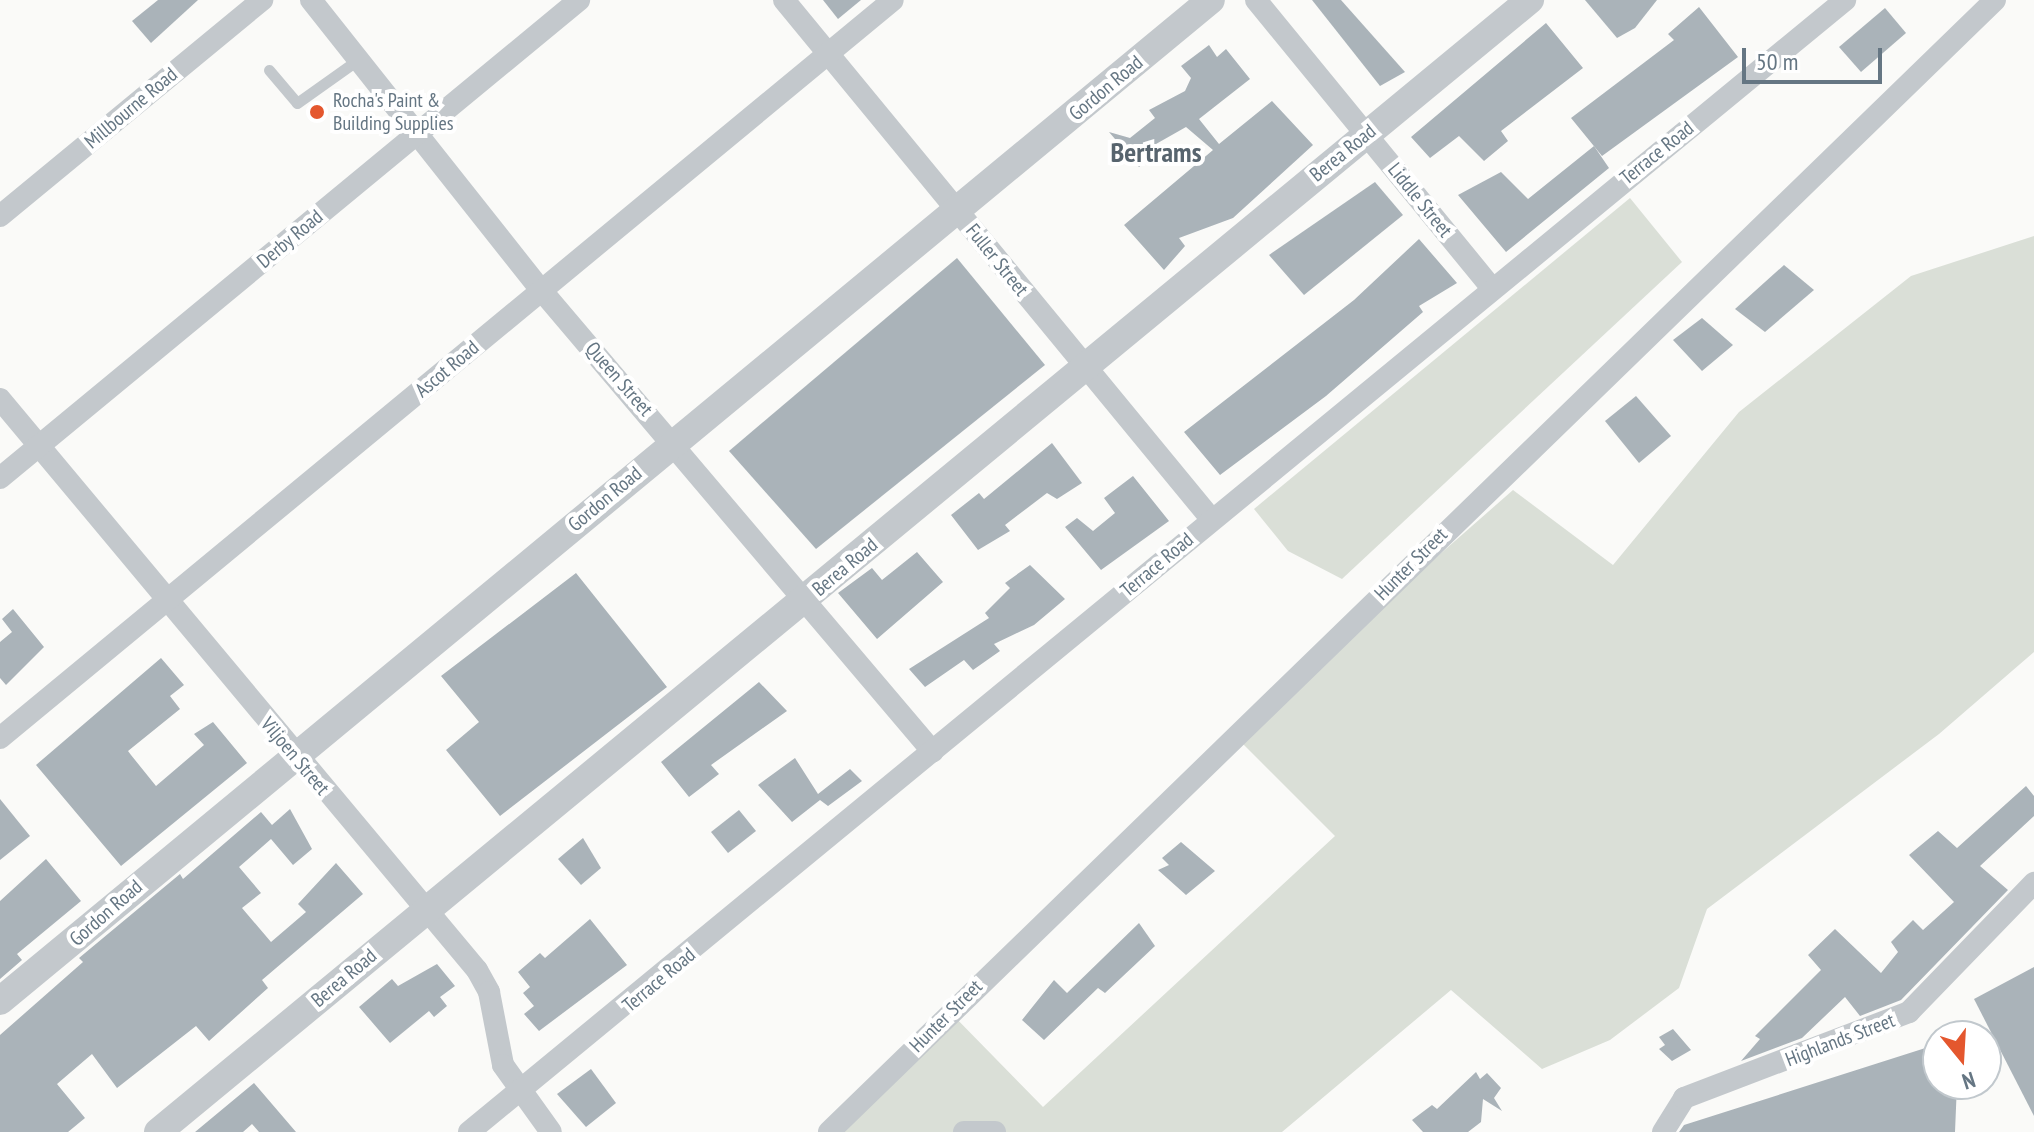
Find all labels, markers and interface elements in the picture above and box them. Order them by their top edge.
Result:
scale bar [1746,32,1886,82]
text: 50 m [1756,46,1798,77]
street label: Gordon Road [1064,50,1148,126]
street label: Millbourne Road [80,62,182,154]
place label: Rocha's Paint & Building Supplies [333,88,453,135]
marker: Rocha's Paint & Building Supplies [308,103,326,121]
street label: Terrace Road [1615,116,1699,190]
street label: Berea Road [1305,119,1381,187]
district label: Bertrams [1111,135,1201,169]
street label: Liddle Street [1383,158,1457,242]
street label: Derby Road [252,205,328,273]
street label: Fuller Street [961,219,1033,301]
street label: Ascot Road [410,336,484,402]
street label: Queen Street [580,337,658,421]
street label: Gordon Road [563,461,647,537]
street label: Hunter Street [1370,523,1452,605]
street label: Terrace Road [1116,528,1198,602]
street label: Berea Road [807,533,883,601]
street label: Viljoen Street [256,712,334,800]
street label: Gordon Road [65,875,147,951]
street label: Terrace Road [618,943,700,1017]
street label: Berea Road [306,944,382,1012]
street label: Hunter Street [905,975,987,1057]
street label: Highlands Street [1782,1008,1898,1072]
north arrow [1922,1020,2002,1100]
text: N [1959,1066,1979,1096]

